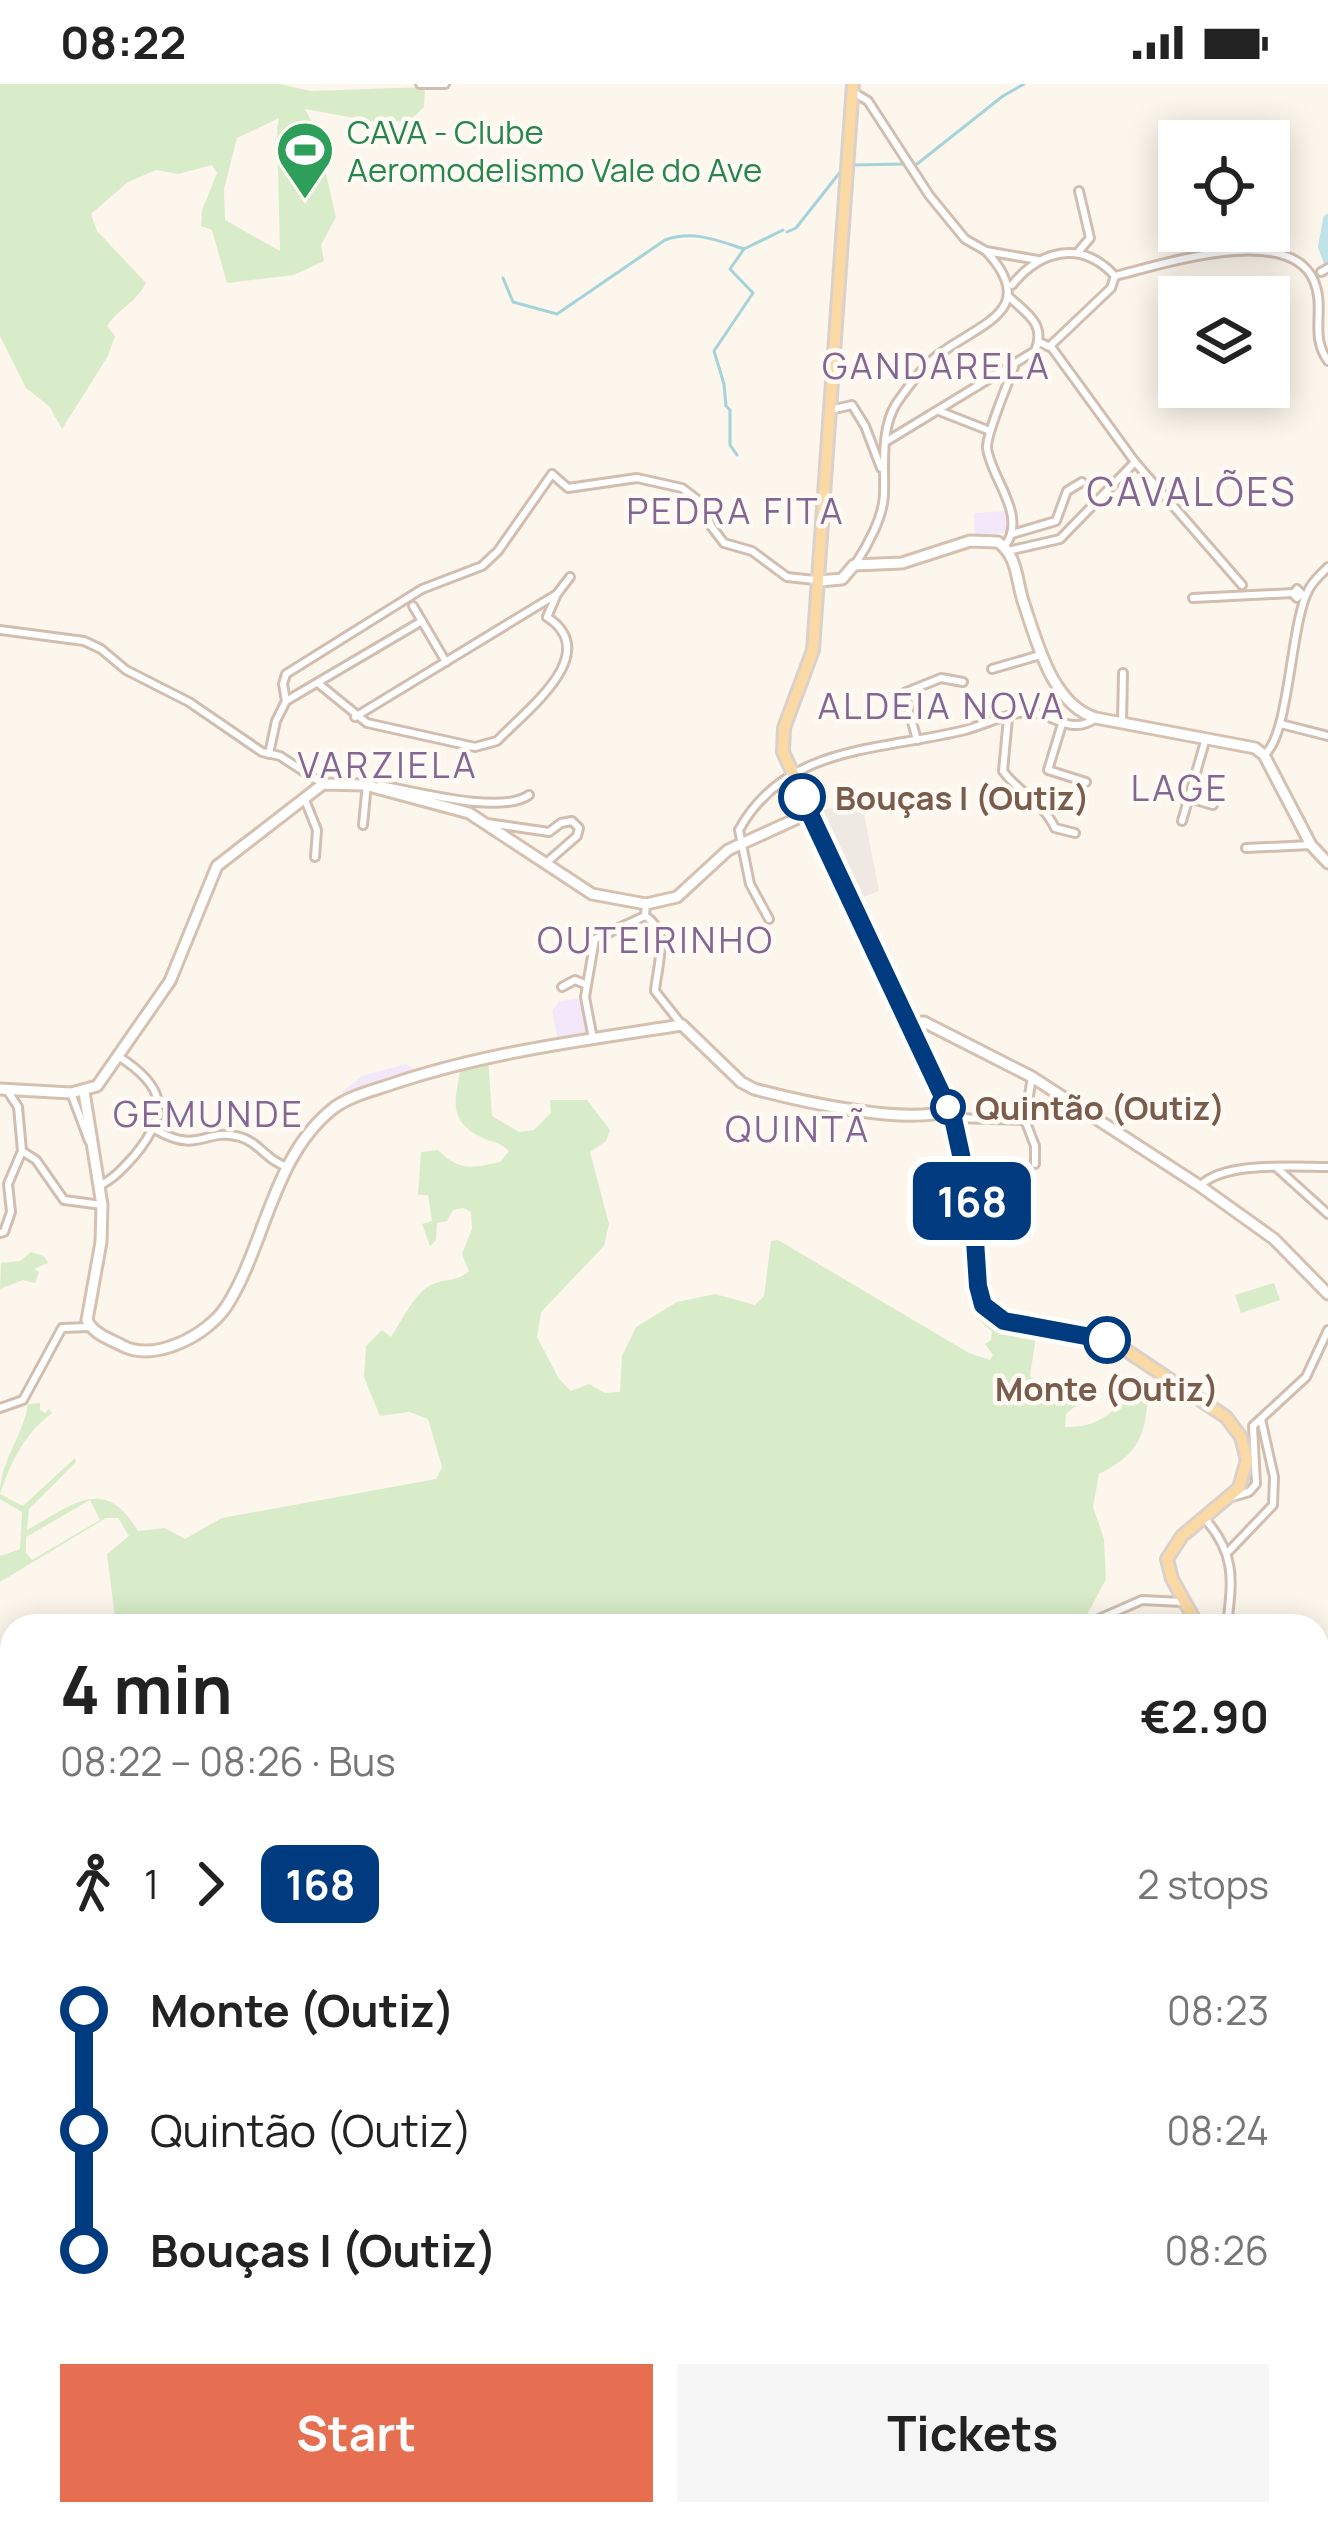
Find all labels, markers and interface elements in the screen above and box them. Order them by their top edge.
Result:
text: 08:22 [60,11,186,73]
place label: CAVA - Clube Aeromodelismo Vale do Ave [347,109,762,192]
sports icon: CAVA - Clube Aeromodelismo Vale do Ave [274,119,336,201]
map controls [1158,120,1290,408]
button: locate [1158,120,1290,252]
button: layers [1158,276,1290,408]
district label: GANDARELA [822,341,1052,390]
district label: CAVALÕES [1086,464,1298,518]
district label: PEDRA FITA [626,486,846,535]
district label: ALDEIA NOVA [818,681,1066,730]
district label: VARZIELA [298,740,478,789]
district label: LAGE [1131,763,1229,812]
marker: Bouças I (Outiz) [780,775,824,819]
place label: Bouças I (Outiz) [835,775,1090,820]
district label: OUTEIRINHO [537,915,775,964]
place label: Quintão (Outiz) [975,1085,1225,1130]
district label: GEMUNDE [113,1089,305,1138]
marker: Quintão (Outiz) [932,1091,964,1123]
district label: QUINTÃ [725,1104,871,1153]
line badge: 168 [903,1162,1041,1240]
text: 168 [937,1172,1007,1230]
marker: Monte (Outiz) [1085,1318,1129,1362]
place label: Monte (Outiz) [995,1366,1219,1411]
text: 4 min [60,1644,233,1734]
text: €2.90 [1140,1685,1269,1747]
text: 08:22 – 08:26 · Bus [60,1734,396,1788]
icon: walk [60,1851,126,1917]
icon: forward [177,1851,243,1917]
text: 168 [285,1855,355,1913]
text: 1 [144,1857,159,1911]
text: 2 stops [1137,1857,1269,1911]
text: Monte (Outiz) [150,1979,455,2041]
text: 08:23 [1167,1983,1269,2037]
text: Quintão (Outiz) [150,2099,473,2161]
text: 08:24 [1166,2103,1269,2157]
text: Bouças I (Outiz) [150,2219,497,2281]
text: 08:26 [1164,2223,1269,2277]
button: Start [60,2364,653,2502]
button: Tickets [677,2364,1269,2502]

